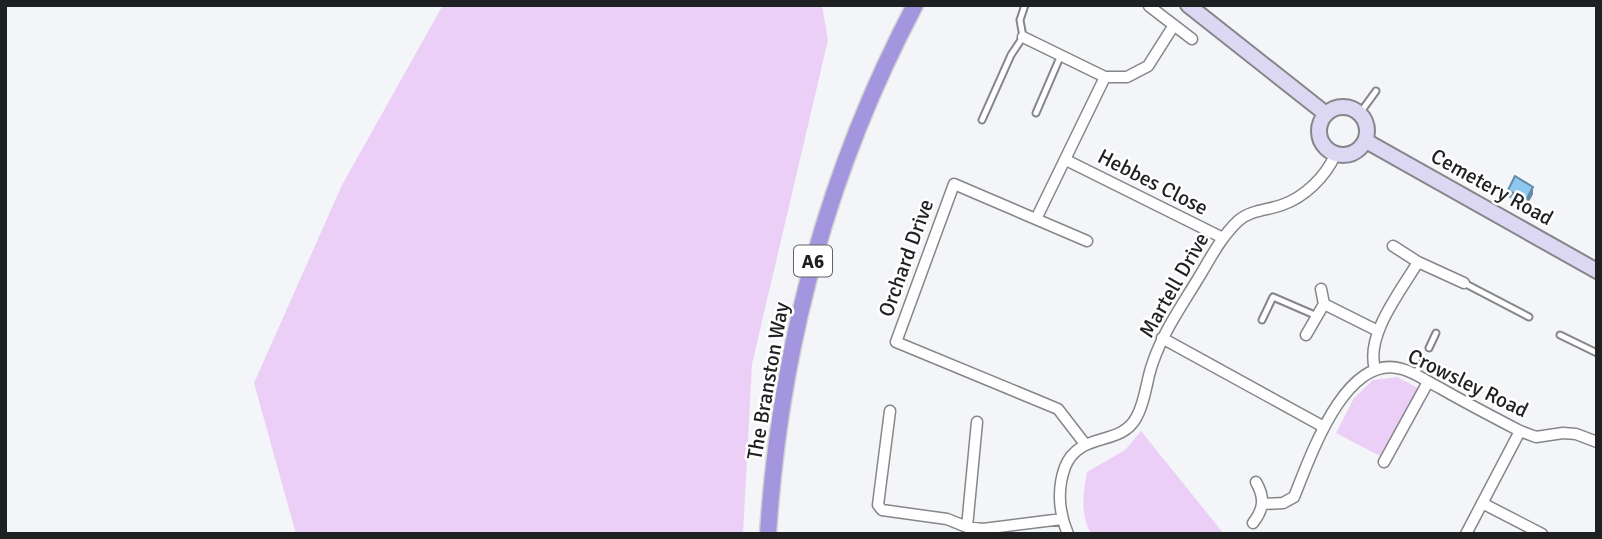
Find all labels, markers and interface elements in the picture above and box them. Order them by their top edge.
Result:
street label: Hebbes Close [1093,143,1213,221]
street label: Cemetery Road [1426,143,1558,231]
street label: Orchard Drive [873,196,939,320]
street label: Martell Drive [1133,228,1215,342]
road number: A6 [794,246,832,276]
street label: The Branston Way [741,300,795,462]
street label: Crowsley Road [1404,343,1532,423]

